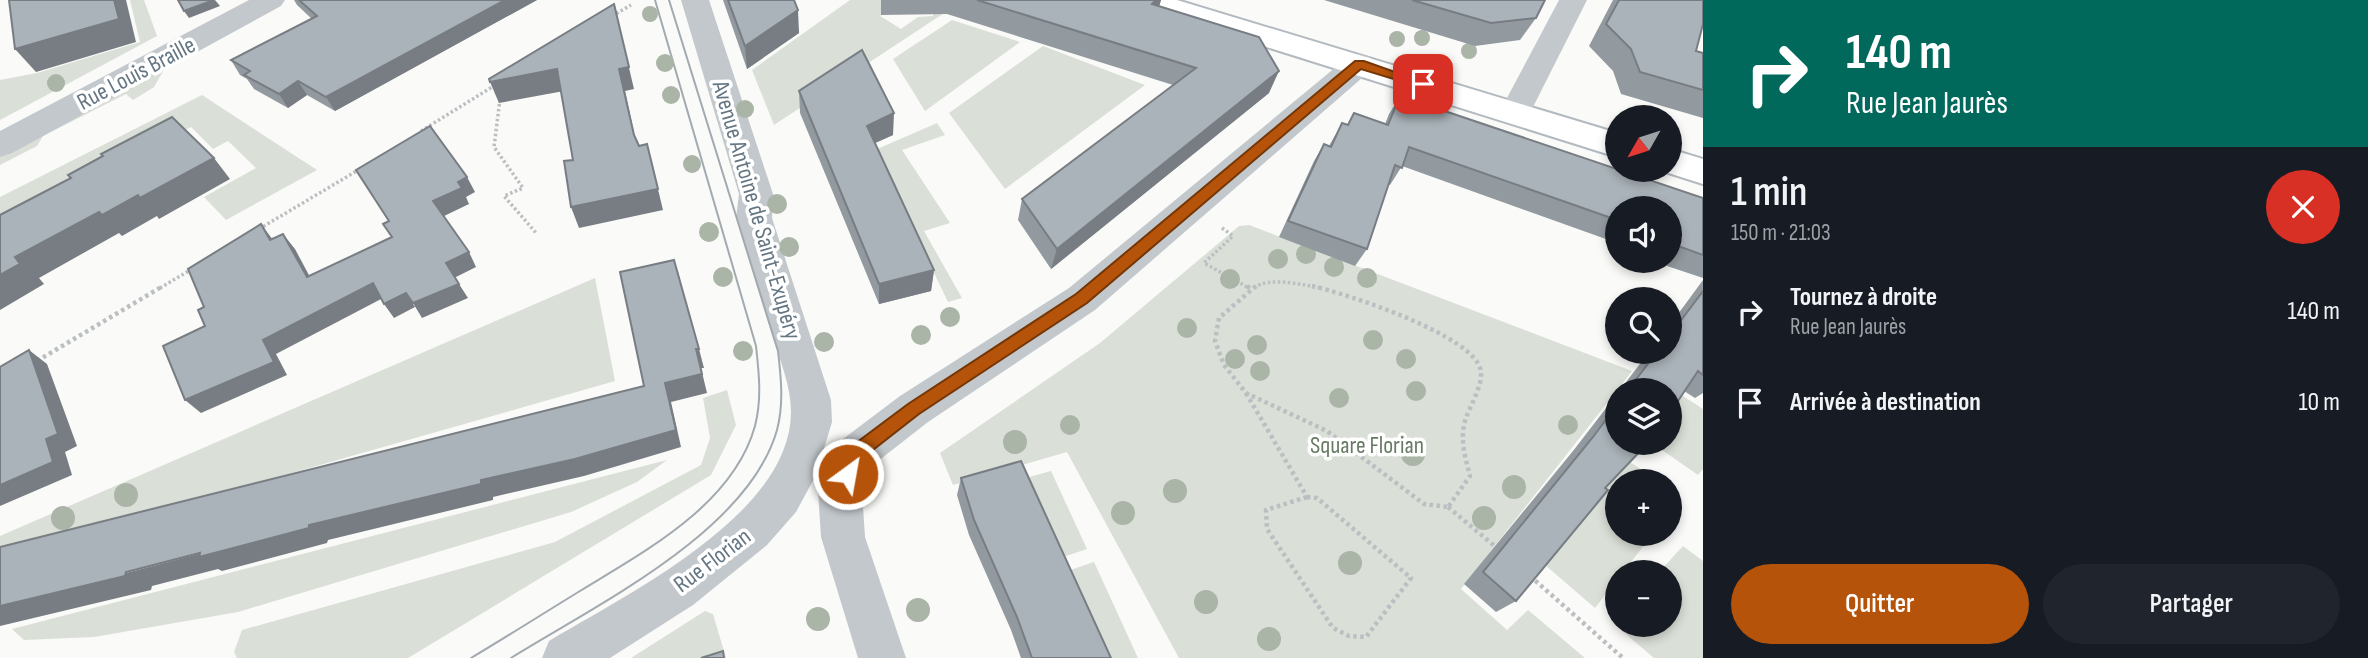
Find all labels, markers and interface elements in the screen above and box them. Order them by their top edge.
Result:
text: 140 m [1846,24,1952,83]
icon: right [1731,28,1822,119]
street label: Rue Louis Braille [72,30,200,117]
pin [1393,54,1453,114]
icon: arrive [1404,65,1442,103]
street label: Avenue Antoine de Saint-Exupéry [705,76,807,343]
text: Rue Jean Jaurès [1846,84,2008,123]
north arrow [1605,105,1682,182]
map controls [1605,105,1682,637]
text: 1 min [1731,167,1807,218]
button: close [2266,170,2340,244]
button: sound [1605,196,1682,273]
text: 150 m · 21:03 [1731,219,1831,247]
text: Tournez à droite [1790,282,1937,313]
button: search [1605,287,1682,364]
icon: right [1731,293,1769,331]
text: 140 m [2288,296,2340,327]
text: Rue Jean Jaurès [1790,313,1906,341]
button: layers [1605,378,1682,455]
icon: arrive [1731,384,1769,422]
text: Arrivée à destination [1790,387,1981,418]
text: 10 m [2298,387,2340,418]
park label: Square Florian [1310,431,1424,460]
position arrow [811,437,885,511]
button: + [1605,469,1682,546]
street label: Rue Florian [668,522,757,599]
button: − [1605,560,1682,637]
button: Quitter [1731,564,2029,644]
button: Partager [2043,564,2340,644]

